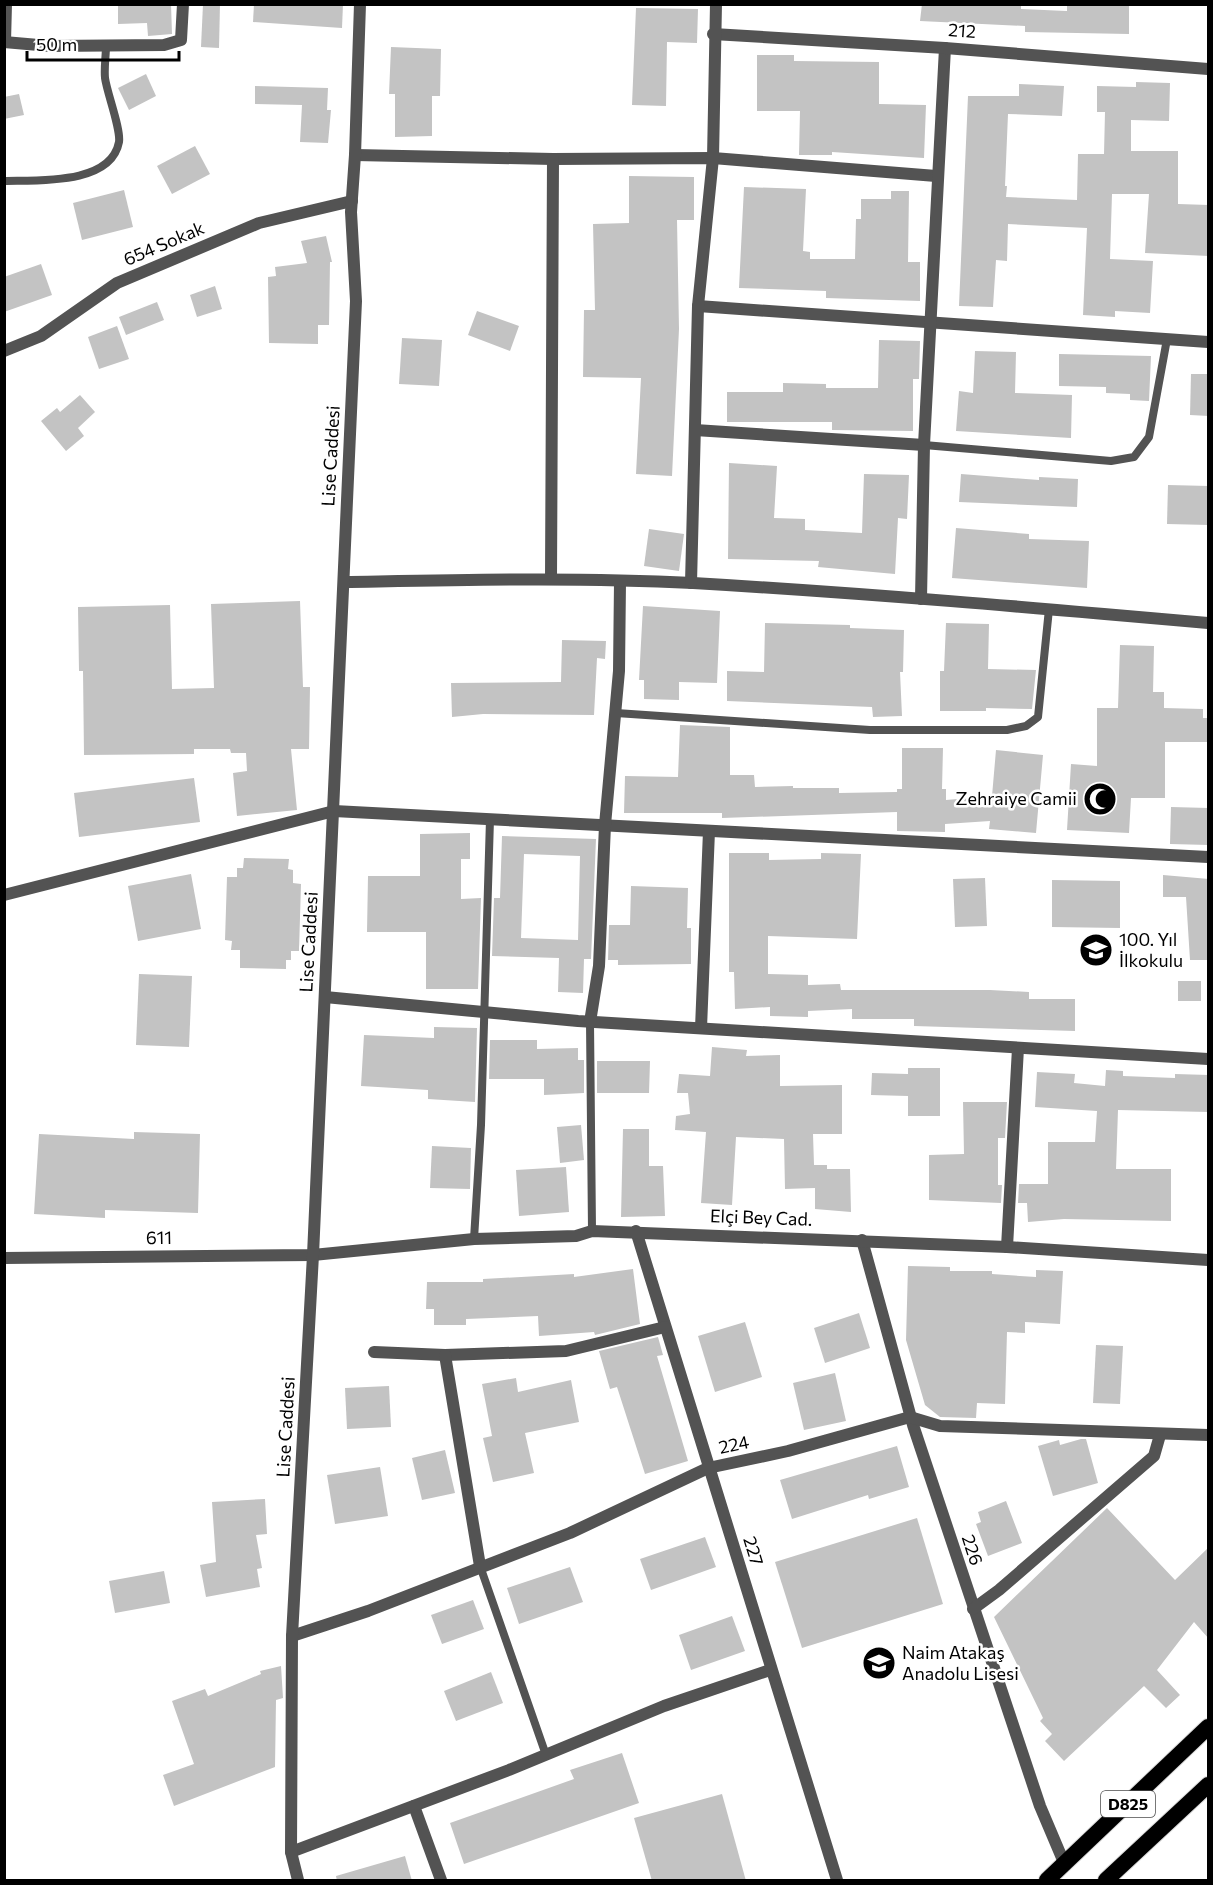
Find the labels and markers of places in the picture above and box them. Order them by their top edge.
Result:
mosque icon: Zehraiye Camii [1082,781,1118,817]
place label: Zehraiye Camii [955,787,1077,809]
place label: 100. Yıl İlkokulu [1119,928,1183,971]
school or university icon: 100. Yıl İlkokulu [1078,932,1114,968]
place label: Naim Atakaş Anadolu Lisesi [902,1641,1019,1684]
school or university icon: Naim Atakaş Anadolu Lisesi [861,1645,897,1681]

